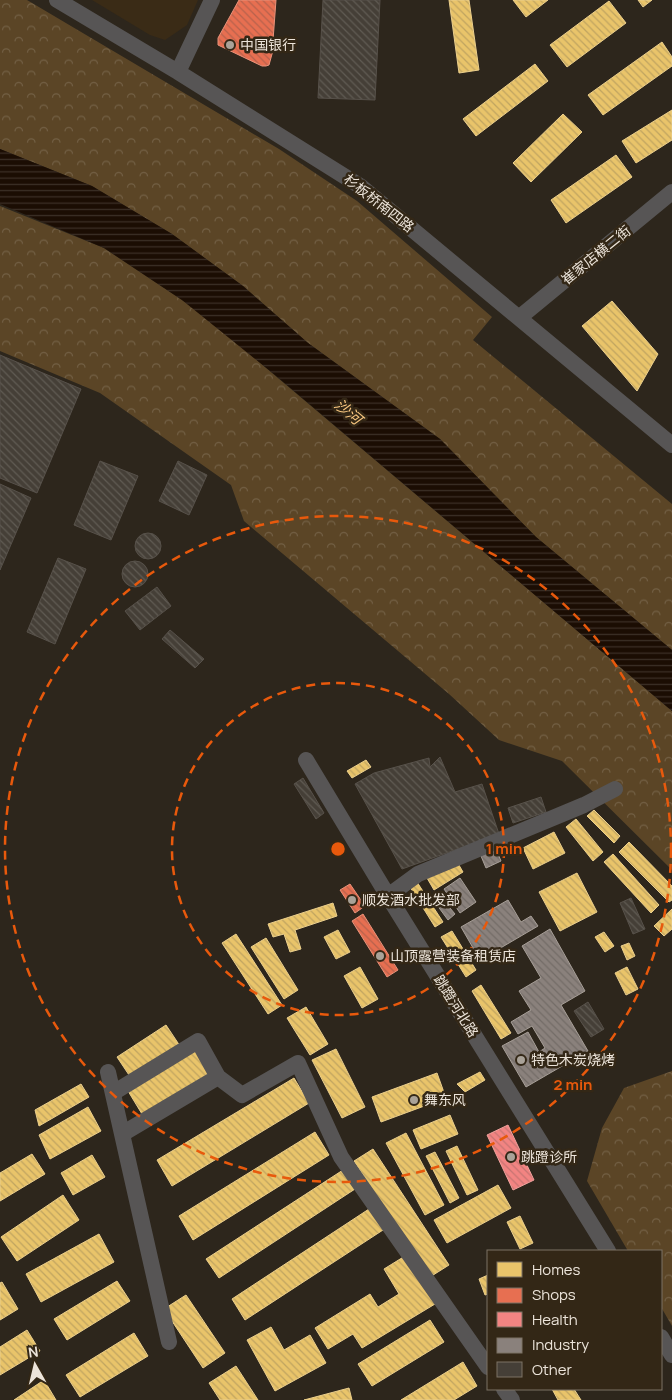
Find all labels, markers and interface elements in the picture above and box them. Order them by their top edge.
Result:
place label: 中国银行 [240,35,296,54]
marker: 中国银行 [224,39,236,51]
street label: 杉板桥南四路 [340,169,418,236]
street label: 崔家店横二街 [557,221,634,288]
water label: 沙河 [330,394,369,431]
text: 1 min [486,838,522,859]
centre of rings [329,840,347,858]
place label: 顺发酒水批发部 [362,890,460,909]
marker: 顺发酒水批发部 [346,894,358,906]
place label: 山顶露营装备租赁店 [390,946,516,965]
marker: 山顶露营装备租赁店 [374,950,386,962]
street label: 跳蹬河北路 [430,971,483,1040]
place label: 特色木炭烧烤 [531,1050,615,1069]
marker: 特色木炭烧烤 [515,1054,527,1066]
text: 2 min [553,1074,593,1095]
place label: 舞东风 [424,1090,466,1109]
marker: 舞东风 [408,1094,420,1106]
place label: 跳蹬诊所 [521,1147,577,1166]
marker: 跳蹬诊所 [505,1151,517,1163]
legend [487,1250,662,1390]
text: Homes [532,1259,581,1280]
text: Shops [532,1284,576,1305]
text: Health [532,1309,578,1330]
text: Industry [532,1334,589,1355]
north arrow [10,1340,60,1390]
text: N [27,1342,39,1362]
text: Other [532,1359,573,1380]

